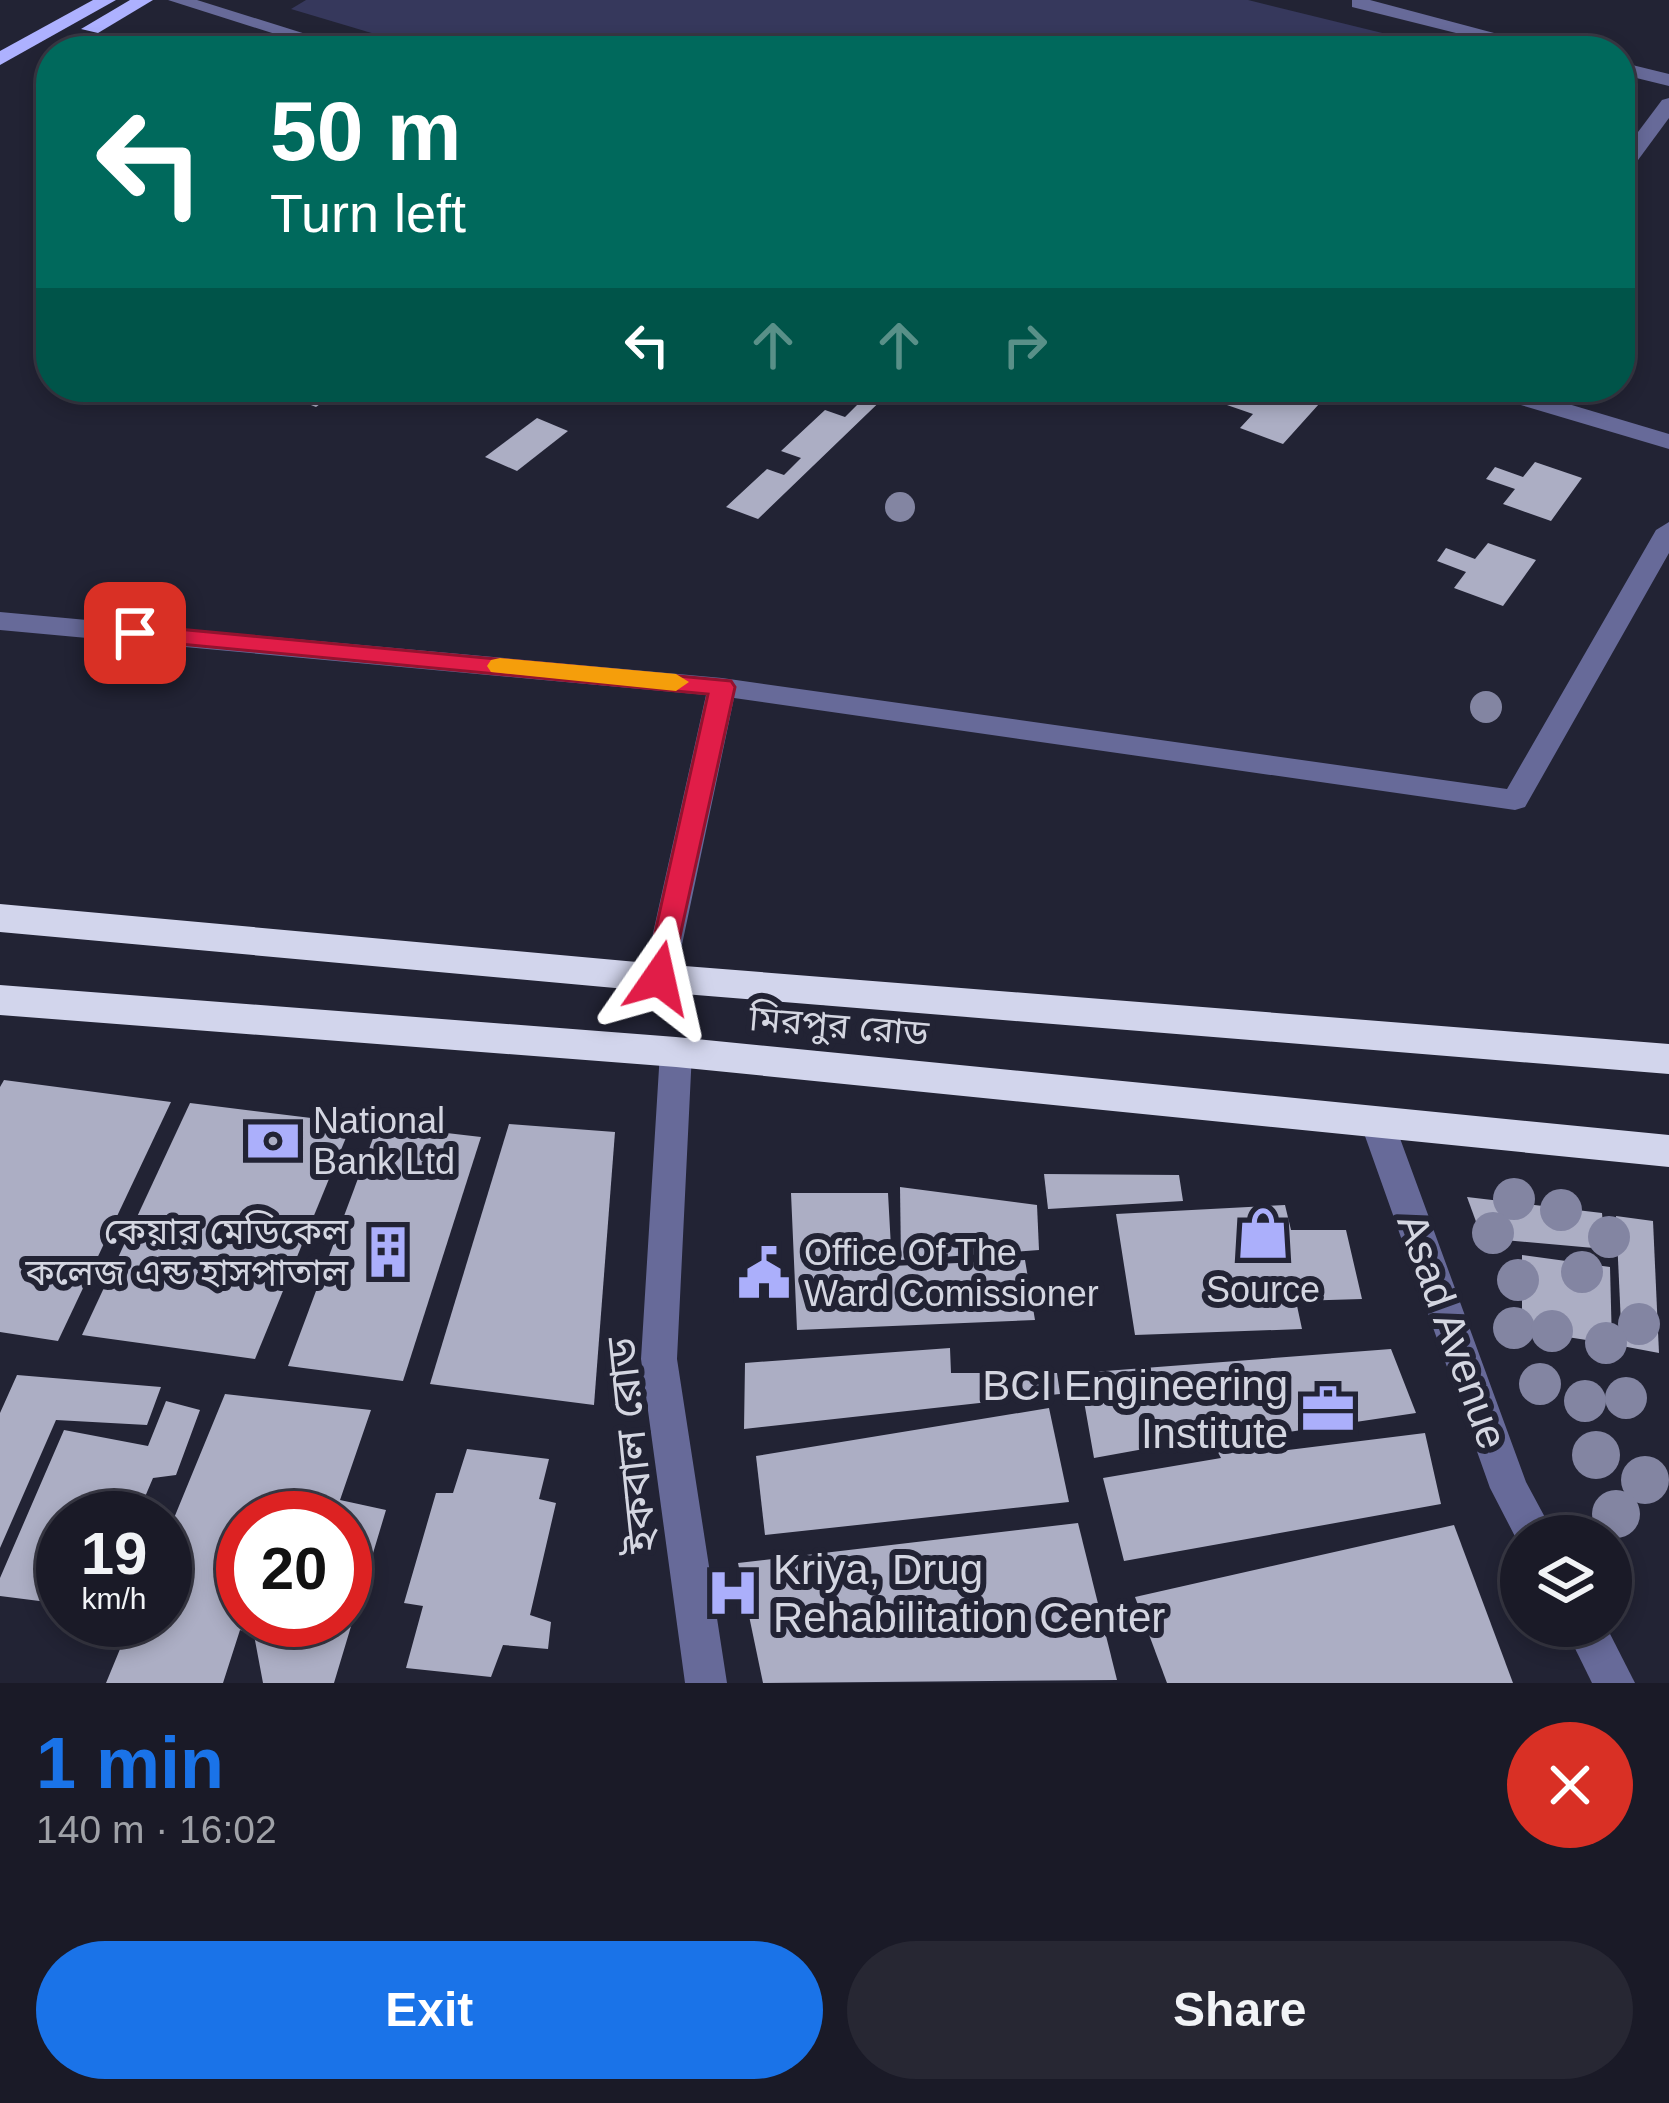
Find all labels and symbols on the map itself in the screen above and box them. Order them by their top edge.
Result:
pin [84,582,186,684]
position arrow [596,915,722,1041]
street label: মিরপুর রোড [746,996,931,1055]
place label: National Bank Ltd [313,1100,455,1182]
bank icon: National Bank Ltd [244,1112,302,1170]
shop icon: Source [1234,1204,1292,1262]
street label: Asad Avenue [1388,1207,1517,1455]
place label: কেয়ার মেডিকেল কলেজ এন্ড হাসপাতাল [25,1210,349,1293]
building icon: কেয়ার মেডিকেল কলেজ এন্ড হাসপাতাল [359,1223,417,1281]
place label: Office Of The Ward Comissioner [804,1232,1099,1314]
public building icon: Office Of The Ward Comissioner [735,1244,793,1302]
place label: Source [1206,1269,1320,1310]
street label: ইকবাল রোড [597,1334,666,1556]
place label: BCI Engineering Institute [982,1362,1288,1457]
office icon: BCI Engineering Institute [1299,1380,1357,1438]
speed limit sign: 20 [216,1491,372,1647]
place label: Kriya, Drug Rehabilitation Center [773,1546,1165,1641]
hospital icon: Kriya, Drug Rehabilitation Center [704,1564,762,1622]

